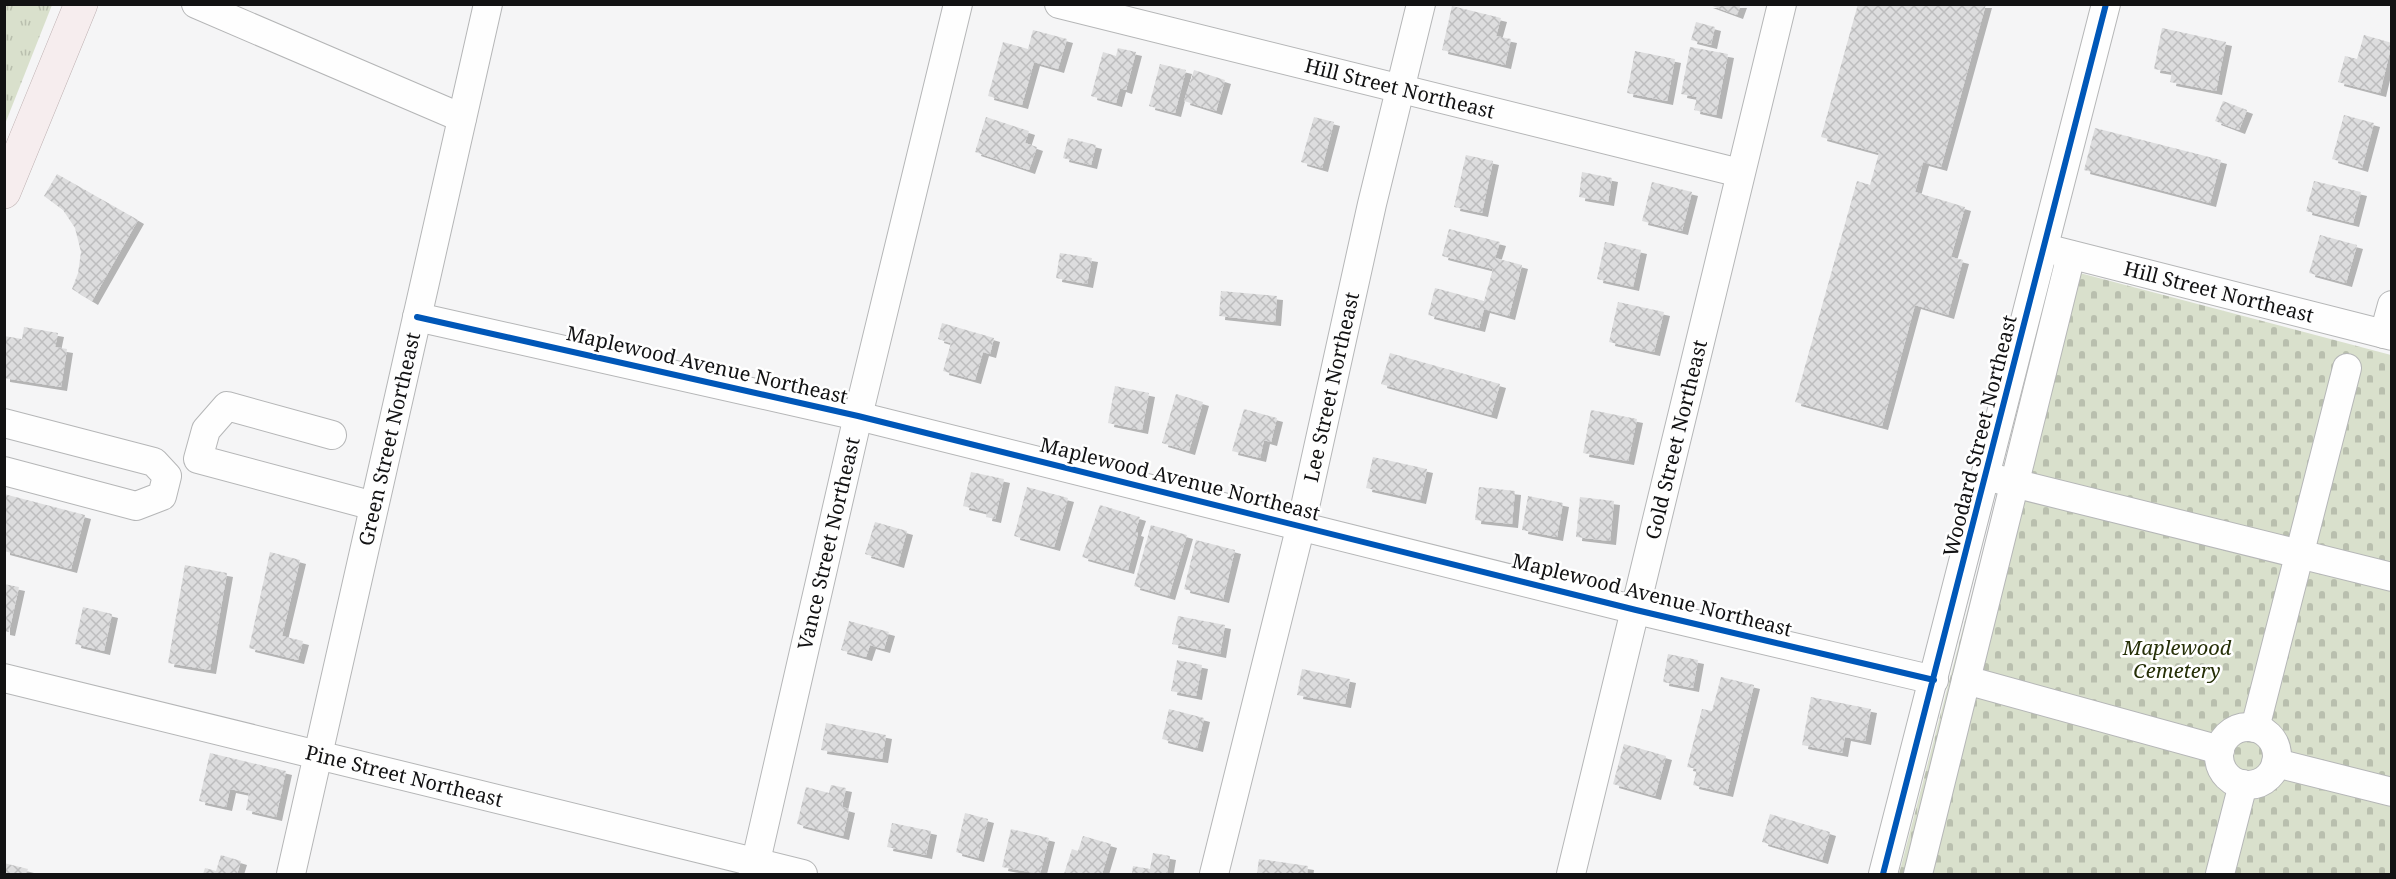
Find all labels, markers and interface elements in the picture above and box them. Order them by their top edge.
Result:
street label: Hill Street Northeast [1302,51,1498,125]
street label: Hill Street Northeast [2121,255,2317,329]
street label: Lee Street Northeast [1297,289,1365,485]
street label: Woodard Street Northeast [1936,312,2023,560]
street label: Maplewood Avenue Northeast [564,319,850,410]
street label: Green Street Northeast [352,329,426,548]
street label: Gold Street Northeast [1639,337,1713,542]
street label: Maplewood Avenue Northeast [1037,431,1323,526]
street label: Vance Street Northeast [791,435,866,652]
street label: Maplewood Avenue Northeast [1509,547,1795,642]
park label: Maplewood Cemetery [2122,634,2232,684]
street label: Pine Street Northeast [303,738,506,813]

